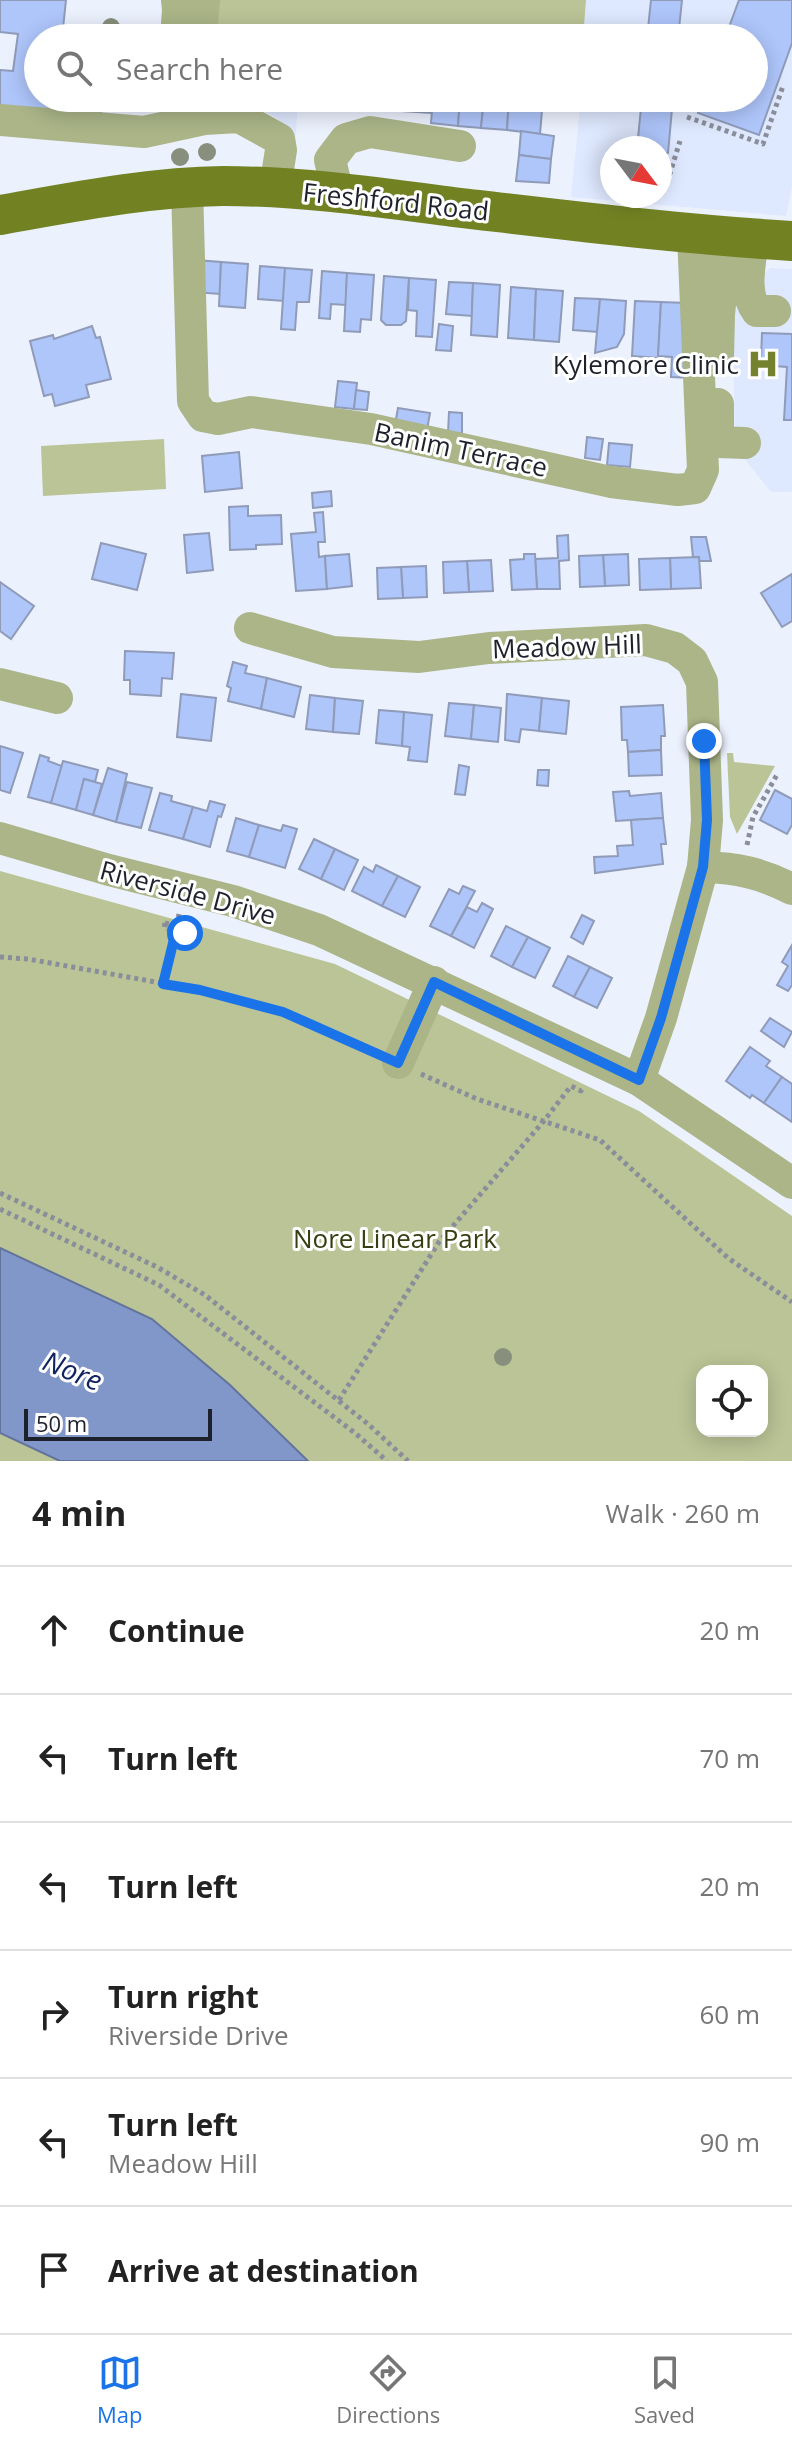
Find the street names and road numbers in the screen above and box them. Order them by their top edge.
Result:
street label: Freshford Road [301,173,491,229]
street label: Banim Terrace [371,413,551,485]
street label: Meadow Hill [492,625,642,667]
street label: Riverside Drive [96,851,280,933]

